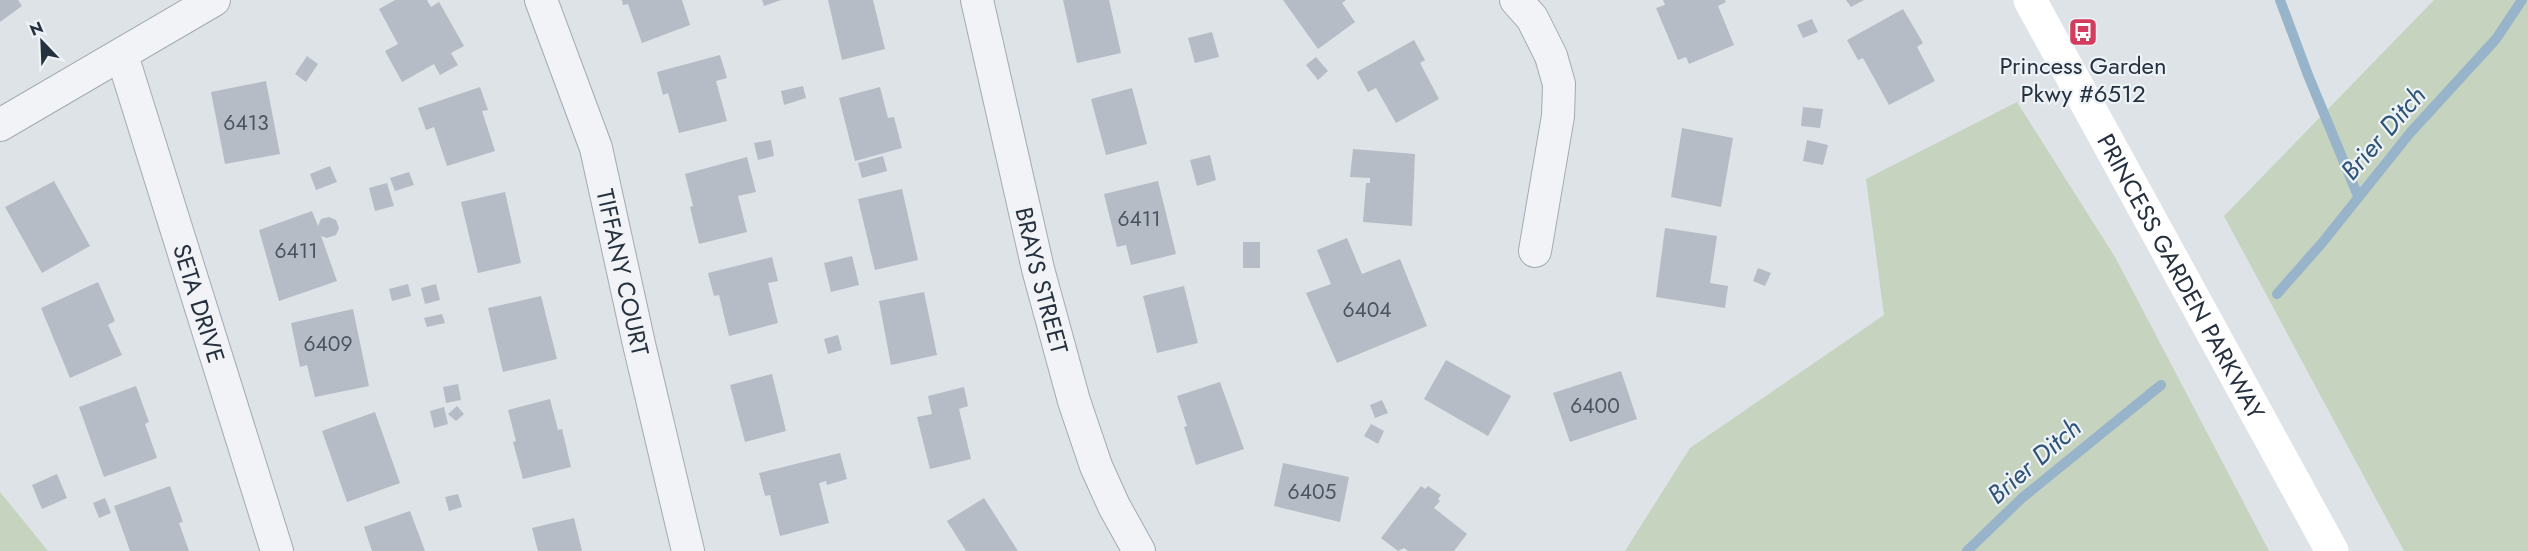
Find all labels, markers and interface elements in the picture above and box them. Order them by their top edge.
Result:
north arrow [12,12,72,72]
text: N [26,16,47,42]
bus stop icon: Princess Garden Pkwy #6512 [2067,16,2099,48]
place label: Princess Garden Pkwy #6512 [1999,48,2167,111]
water label: Brier Ditch [2331,78,2435,188]
house number: 6413 [223,108,269,138]
street label: PRINCESS GARDEN PARKWAY [2089,127,2274,426]
street label: TIFFANY COURT [588,186,659,359]
street label: BRAYS STREET [1007,204,1078,358]
house number: 6411 [1117,204,1161,234]
house number: 6411 [274,236,318,266]
street label: SETA DRIVE [165,239,235,367]
house number: 6404 [1342,295,1392,325]
house number: 6409 [303,329,353,359]
house number: 6400 [1570,391,1620,421]
water label: Brier Ditch [1979,409,2089,513]
house number: 6405 [1288,477,1336,507]

